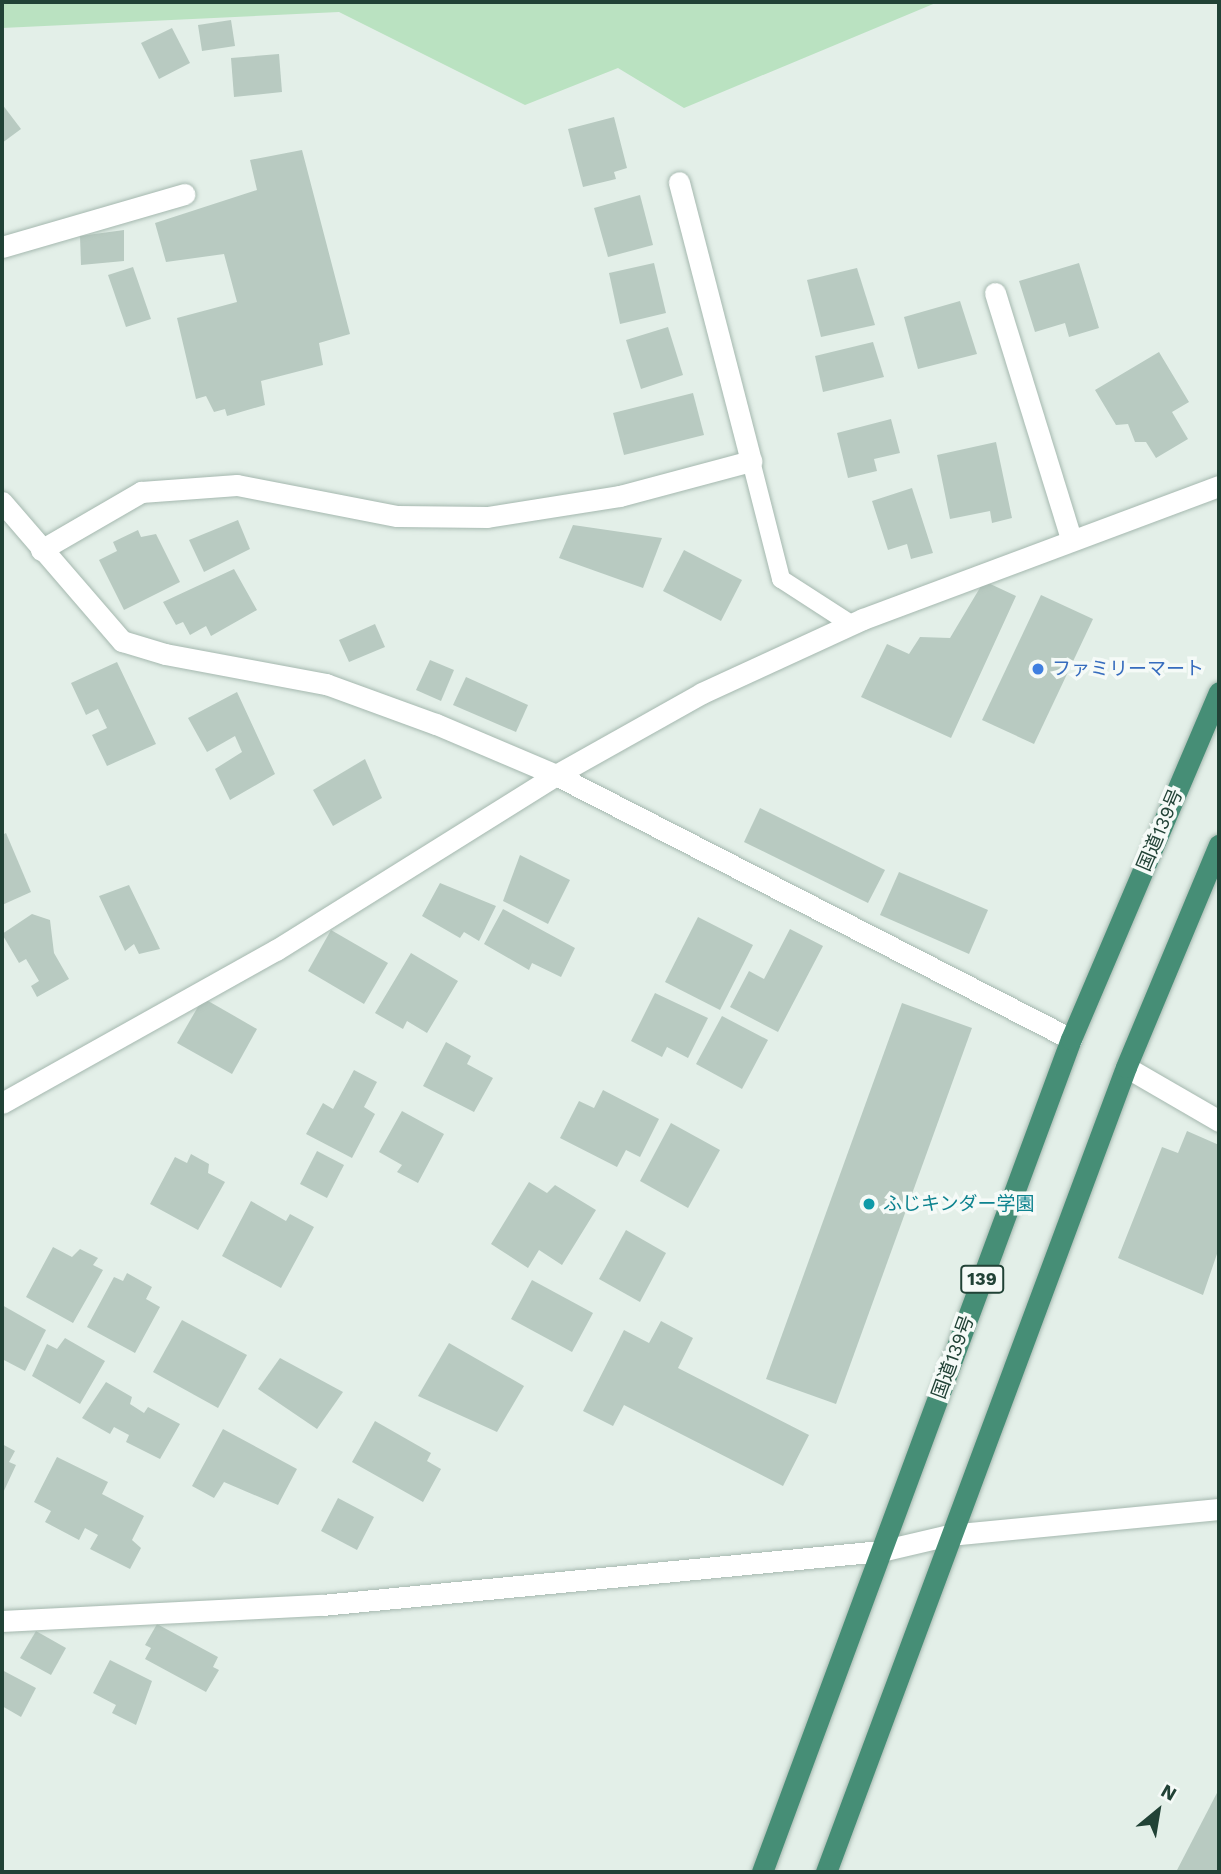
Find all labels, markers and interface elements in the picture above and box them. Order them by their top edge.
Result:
place label: ファミリーマート [1052,658,1204,680]
marker: ファミリーマート [1030,661,1046,677]
street label: 国道139号 [1132,785,1188,875]
place label: ふじキンダー学園 [883,1193,1035,1215]
marker: ふじキンダー学園 [861,1196,877,1212]
road number: 139 [959,1264,1005,1294]
street label: 国道139号 [927,1312,979,1402]
north arrow [1123,1776,1193,1846]
text: N [1157,1779,1181,1806]

